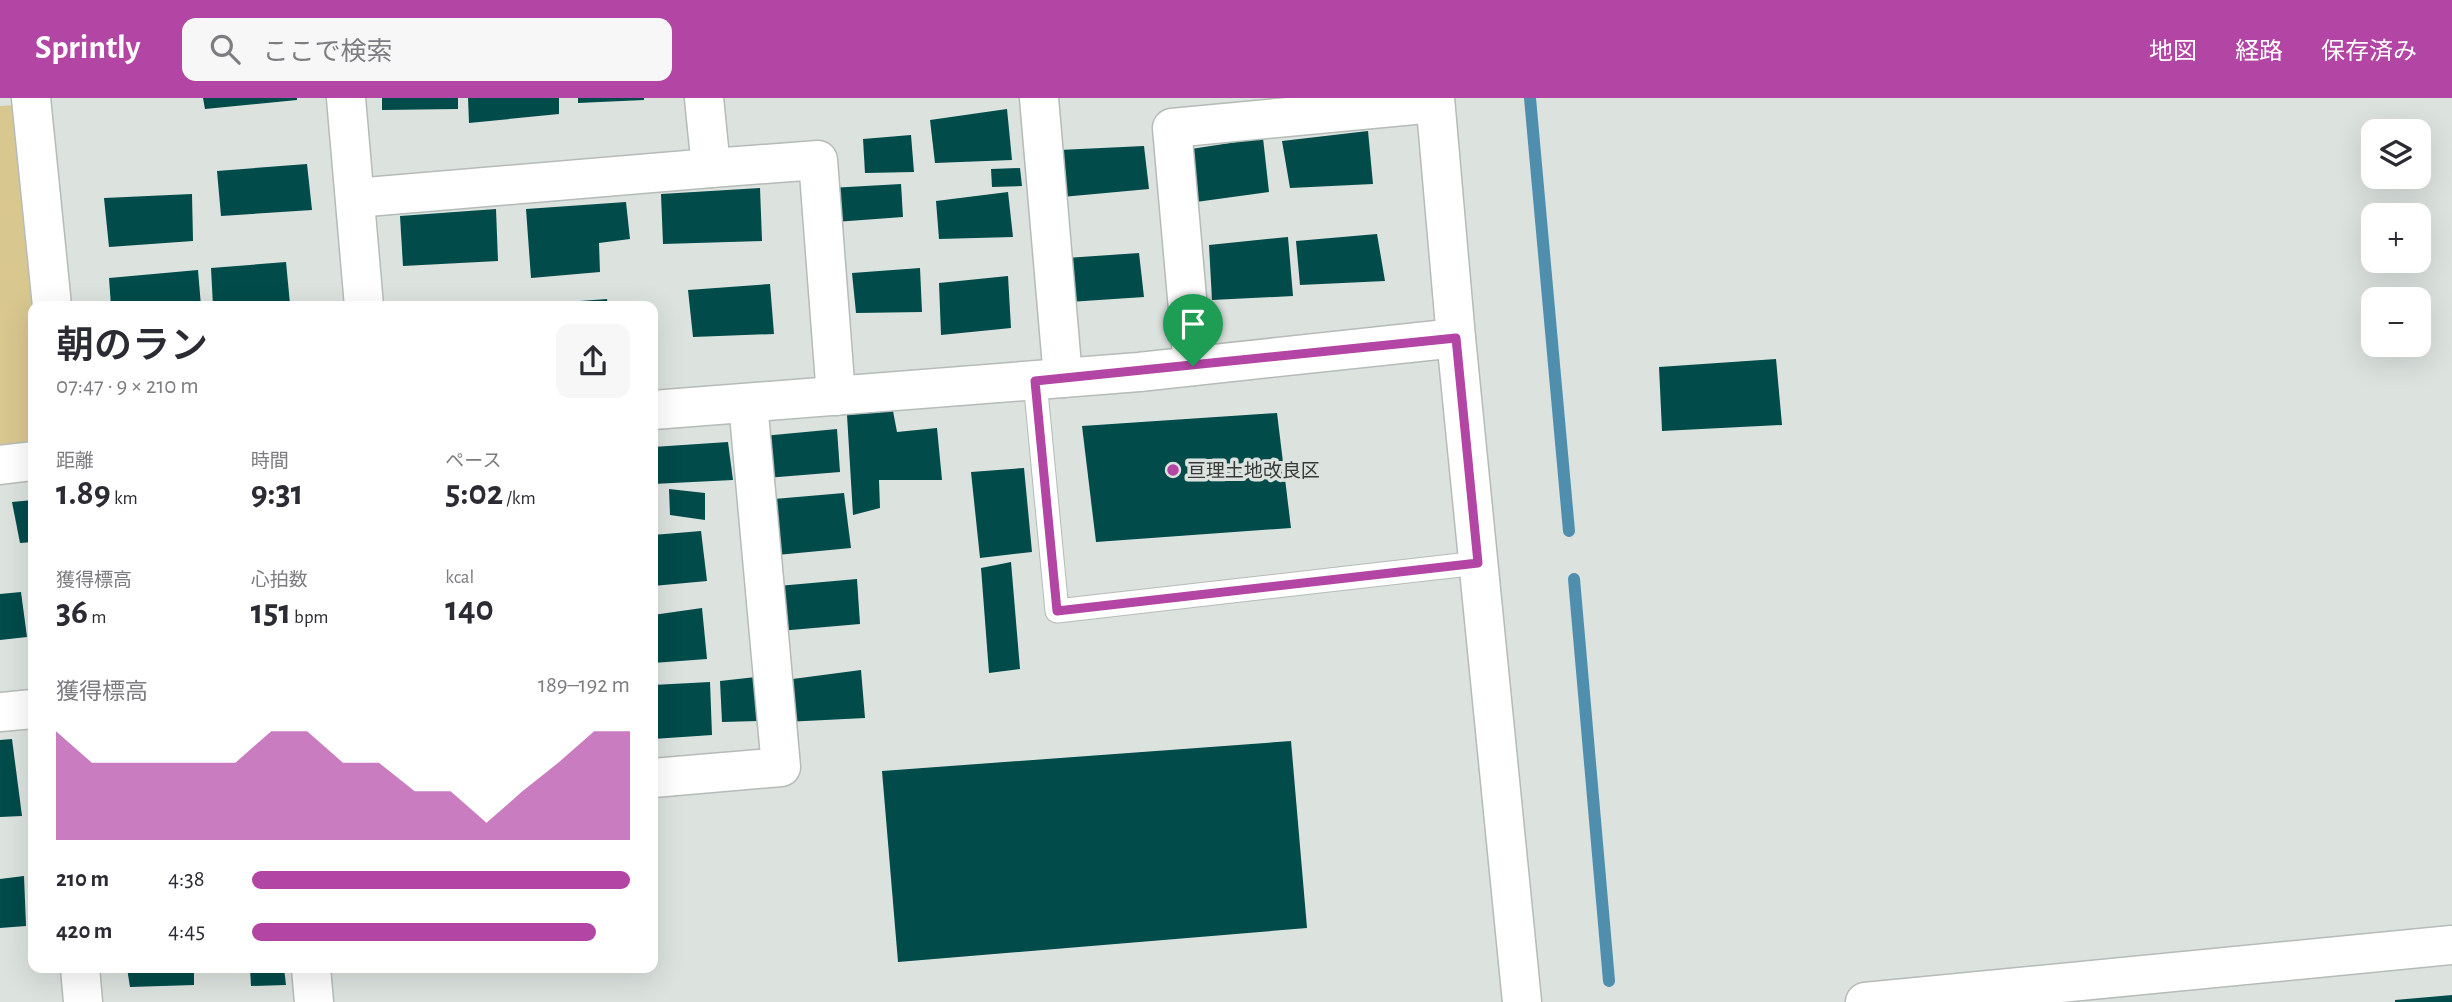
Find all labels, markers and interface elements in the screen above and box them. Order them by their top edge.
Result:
search box [182,18,672,81]
icon: search [206,30,244,68]
text: Sprintly [35,32,140,65]
text: ここで検索 [262,39,392,65]
text: 地図 [2149,40,2197,64]
text: 経路 [2235,40,2283,64]
text: 保存済み [2321,40,2417,64]
map controls [2361,119,2431,357]
button: layers [2361,119,2431,189]
button: + [2361,203,2431,273]
button: − [2361,287,2431,357]
pin [1163,294,1223,366]
icon: arrive [1174,305,1212,343]
button: share [556,324,630,398]
text: 朝のラン [56,328,208,366]
text: 07:47 · 9 × 210 m [56,375,199,398]
text: 距離 [56,452,94,471]
text: 時間 [251,452,289,471]
text: ペース [445,452,501,471]
place label: 亘理土地改良区 [1187,460,1320,481]
marker: 亘理土地改良区 [1165,462,1181,478]
text: 1.89 [56,476,111,511]
text: 9:31 [251,476,303,511]
text: 5:02 [445,476,503,511]
text: km [111,489,138,508]
text: /km [503,489,536,508]
text: kcal [445,568,474,587]
text: 獲得標高 [56,571,132,590]
text: 心拍数 [251,571,308,590]
text: 140 [445,592,494,627]
text: 36 [56,595,88,630]
text: 151 [251,595,291,630]
text: m [88,608,106,627]
text: bpm [291,608,329,627]
text: 189–192 m [538,674,630,697]
text: 獲得標高 [56,681,148,704]
text: 210 m [56,868,109,891]
text: 4:38 [168,868,205,891]
text: 420 m [56,920,112,943]
text: 4:45 [168,920,205,943]

